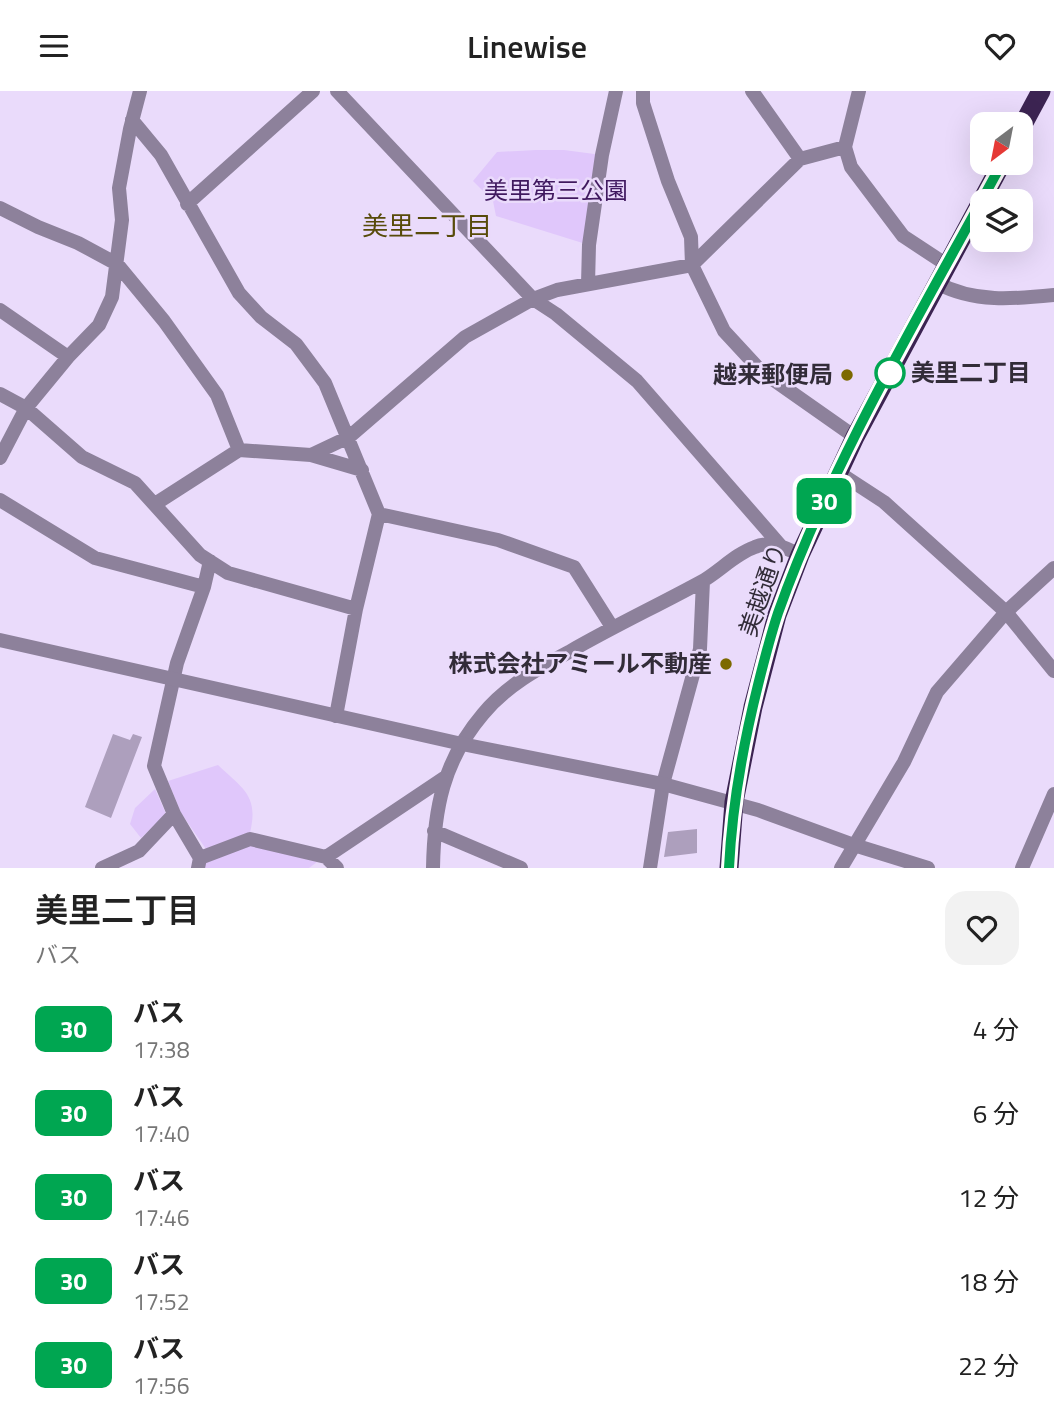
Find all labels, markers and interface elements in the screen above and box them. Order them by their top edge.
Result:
text: Linewise [467,22,587,70]
icon: menu [35,27,73,65]
icon: heart [981,27,1019,65]
north arrow [970,112,1032,175]
map controls [970,112,1033,252]
park label: 美里第三公園 [484,172,628,208]
button: layers [970,189,1033,252]
district label: 美里二丁目 [362,206,492,245]
place label: 美里二丁目 [911,354,1031,390]
place label: 越来郵便局 [713,356,833,392]
marker: 美里二丁目 [875,358,905,388]
marker: 越来郵便局 [839,367,855,383]
line badge: 30 [792,478,856,524]
text: 30 [811,483,837,519]
street label: 美越通り [729,538,795,641]
place label: 株式会社アミール不動産 [448,645,712,681]
marker: 株式会社アミール不動産 [718,656,734,672]
text: 美里二丁目 [35,885,200,935]
button: heart [945,891,1019,965]
text: バス [35,937,81,972]
text: バス [133,993,185,1032]
text: 4 分 [973,1010,1019,1049]
text: 30 [60,1011,87,1047]
text: 17:38 [133,1032,190,1067]
text: バス [133,1077,185,1116]
text: 6 分 [973,1094,1019,1133]
text: 30 [60,1095,87,1131]
text: 17:40 [133,1116,190,1151]
text: バス [133,1161,185,1200]
text: 12 分 [958,1178,1019,1217]
text: 30 [60,1179,87,1215]
text: 17:46 [133,1200,190,1235]
text: バス [133,1245,185,1284]
text: 18 分 [958,1262,1019,1301]
text: 30 [60,1263,87,1299]
text: 17:52 [133,1284,190,1319]
text: バス [133,1329,185,1368]
text: 22 分 [958,1346,1019,1385]
text: 30 [60,1347,87,1383]
text: 17:56 [133,1368,190,1403]

